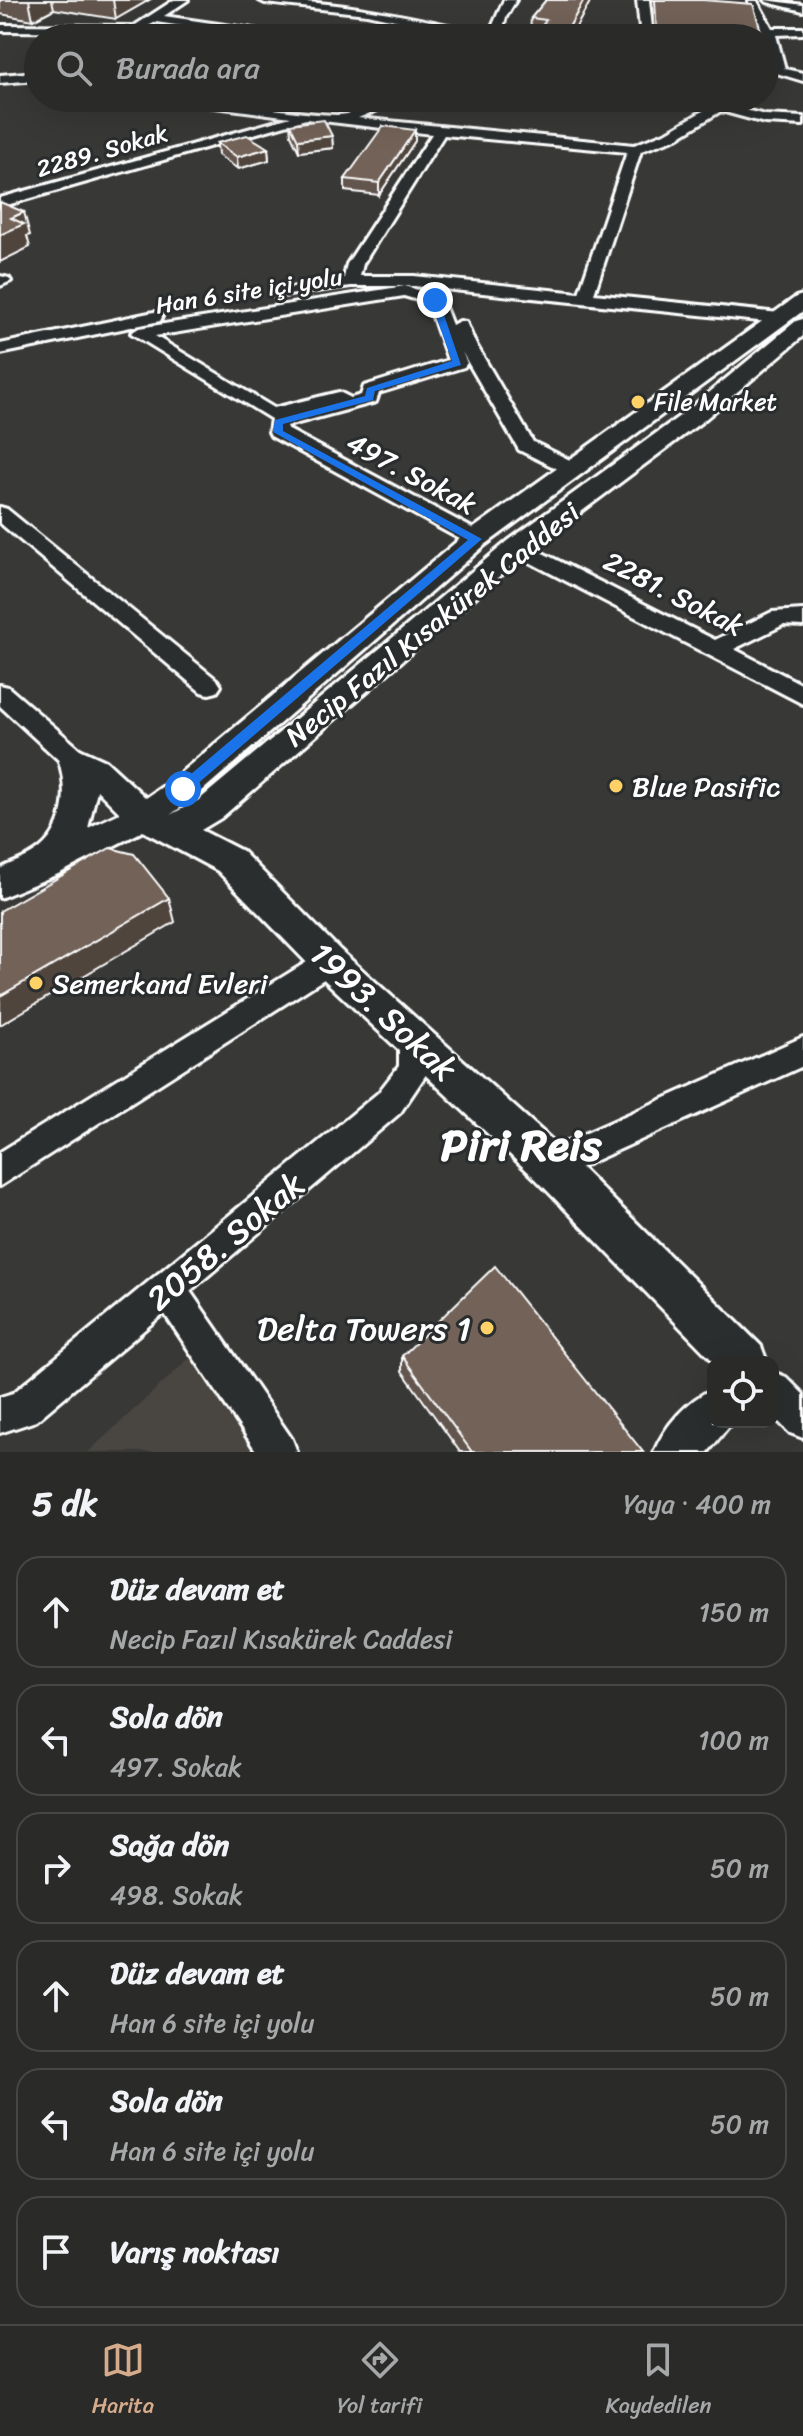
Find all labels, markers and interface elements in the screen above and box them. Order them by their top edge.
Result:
search box [24,24,779,112]
text: Burada ara [116,41,259,95]
icon: search [52,46,96,90]
street label: 2289. Sokak [31,112,173,190]
street label: Han 6 site içi yolu [153,255,346,327]
route end [417,282,453,318]
place label: File Market [654,381,777,423]
marker: File Market [629,393,647,411]
street label: 497. Sokak [338,418,486,528]
street label: Necip Fazıl Kısakürek Caddesi [274,489,592,759]
street label: 2281. Sokak [595,537,753,650]
place label: Blue Pasific [632,762,780,811]
route start [165,771,201,807]
marker: Blue Pasific [607,777,625,795]
street label: 1993. Sokak [295,926,472,1097]
place label: Semerkand Evleri [52,959,269,1008]
marker: Semerkand Evleri [27,974,45,992]
district label: Piri Reis [441,1106,602,1184]
street label: 2058. Sokak [132,1157,319,1327]
place label: Delta Towers 1 [257,1299,471,1359]
marker: Delta Towers 1 [478,1319,496,1337]
map controls [707,1356,779,1428]
button: locate [707,1356,779,1428]
text: 5 dk [32,1474,98,1534]
text: Yaya · 400 m [624,1481,771,1527]
text: Düz devam et [110,1562,285,1616]
text: 150 m [699,1589,769,1635]
icon: ahead [34,1590,78,1634]
text: Necip Fazıl Kısakürek Caddesi [110,1616,452,1662]
text: Sola dön [110,1690,223,1744]
text: 100 m [698,1717,769,1763]
icon: left [34,1718,78,1762]
text: 497. Sokak [110,1744,242,1790]
text: Sağa dön [110,1818,229,1872]
text: 50 m [710,1845,769,1891]
icon: right [34,1846,78,1890]
text: 498. Sokak [110,1872,243,1918]
text: Düz devam et [110,1946,285,2000]
text: 50 m [710,1973,769,2019]
icon: ahead [34,1974,78,2018]
text: Han 6 site içi yolu [110,2000,314,2046]
text: Sola dön [110,2074,223,2128]
text: 50 m [710,2101,769,2147]
icon: left [34,2102,78,2146]
text: Han 6 site içi yolu [110,2128,314,2174]
text: Varış noktası [110,2225,280,2279]
icon: arrive [34,2230,78,2274]
tab: Harita [92,2338,154,2425]
tab: Yol tarifi [337,2338,422,2425]
tab: Kaydedilen [606,2338,711,2425]

